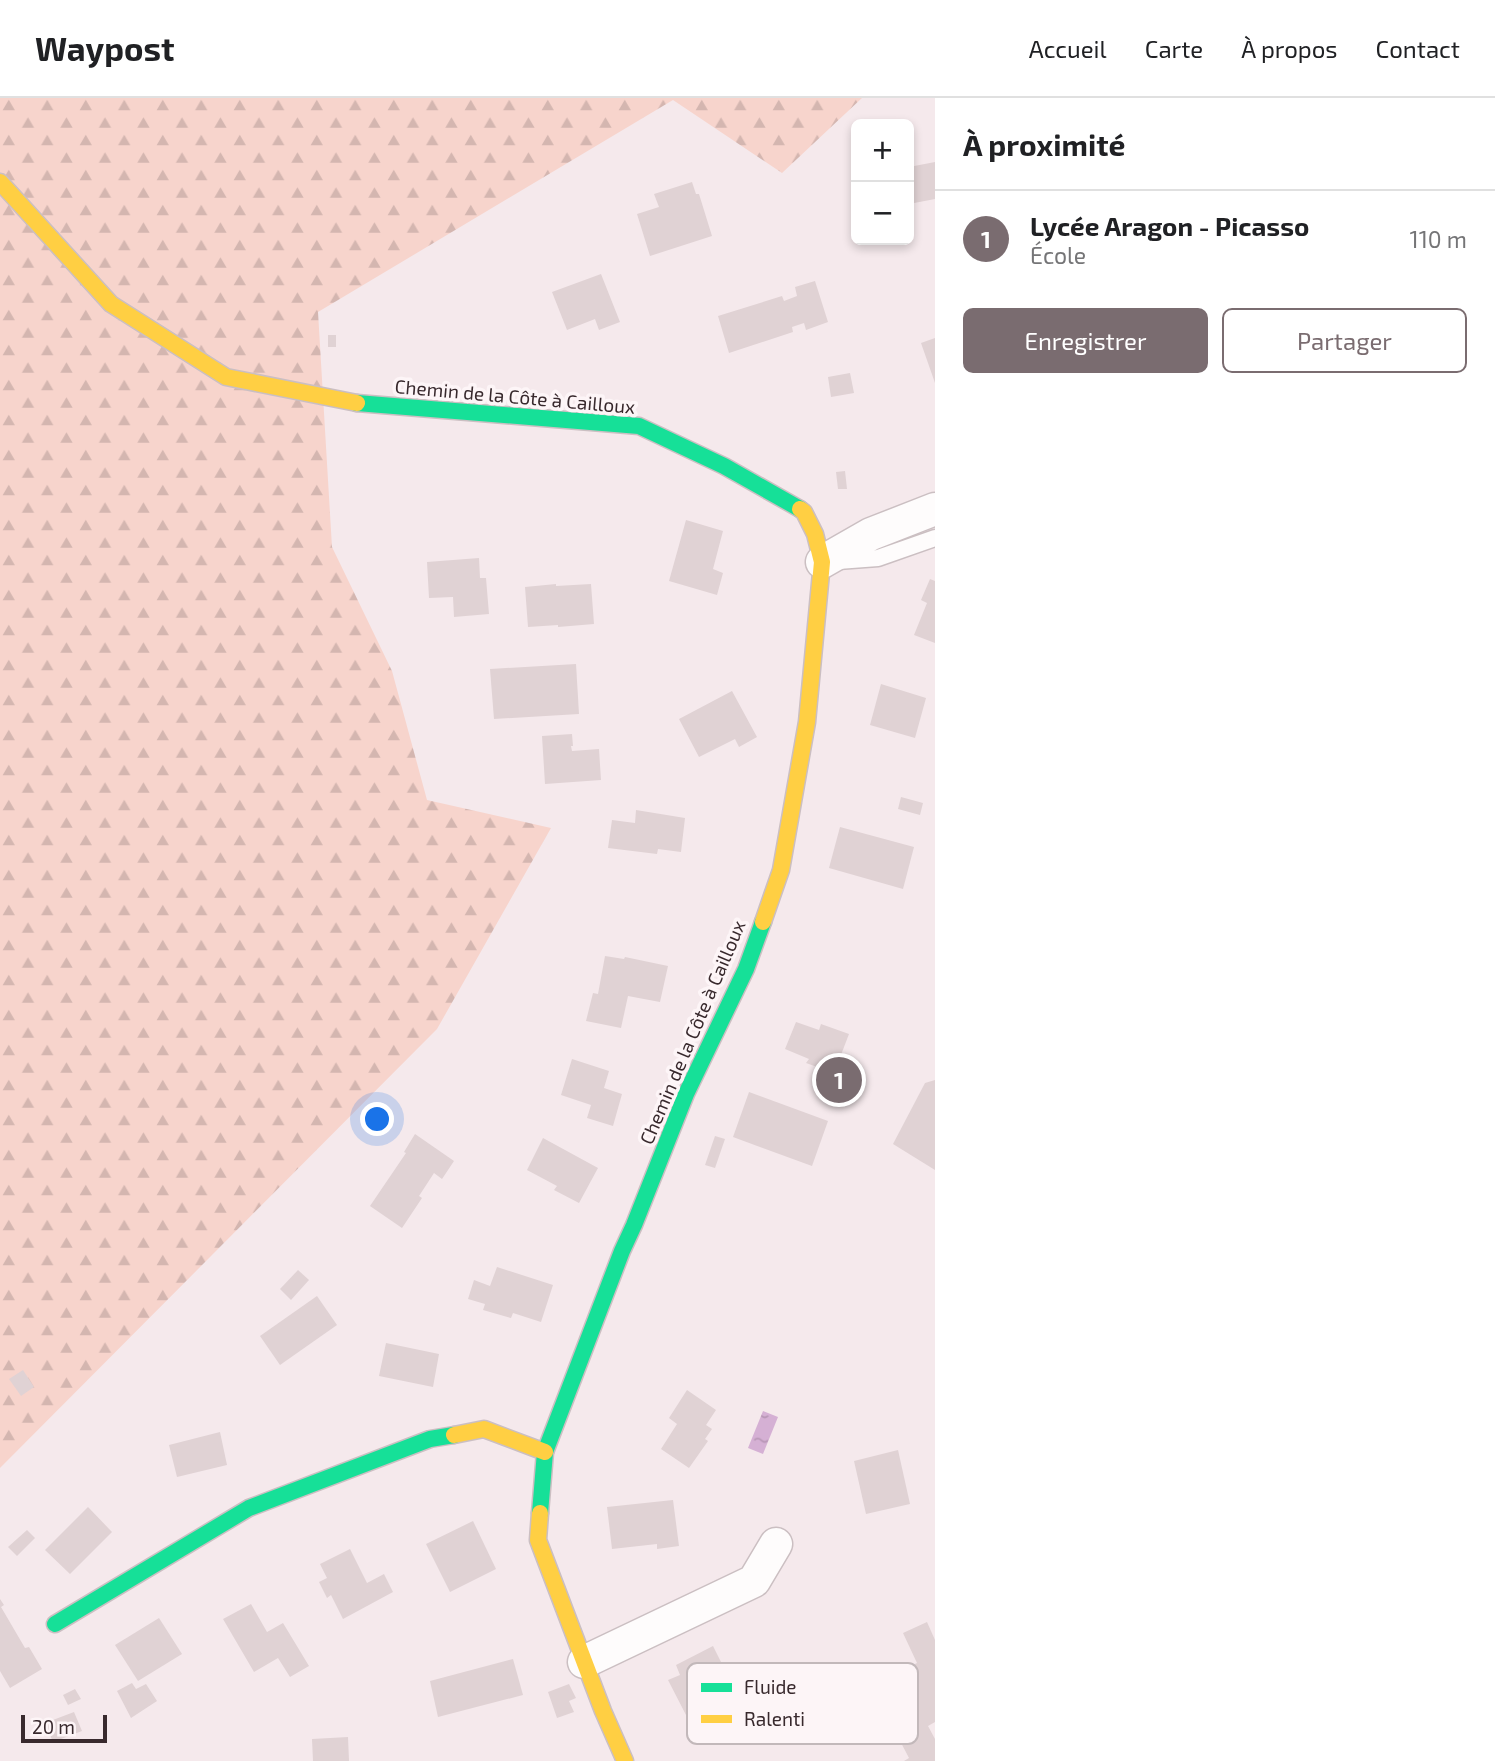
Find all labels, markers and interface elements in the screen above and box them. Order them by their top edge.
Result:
text: Waypost [35,28,174,68]
text: Accueil [1029,34,1107,63]
text: Carte [1145,34,1203,63]
text: À propos [1241,34,1338,63]
text: Contact [1376,34,1460,63]
map controls [851,119,914,245]
button: + [851,119,914,182]
text: À proximité [963,126,1125,162]
button: − [851,182,914,245]
text: Lycée Aragon - Picasso [1030,210,1309,241]
text: 1 [981,225,991,253]
text: 110 m [1410,225,1467,253]
text: École [1030,241,1086,269]
button: Enregistrer [963,308,1208,373]
button: Partager [1222,308,1467,373]
street label: Chemin de la Côte à Cailloux [394,374,636,418]
street label: Chemin de la Côte à Cailloux [634,916,750,1148]
pin: 1 [816,1054,862,1106]
your location [360,1102,394,1136]
legend [687,1663,918,1744]
text: Fluide [744,1675,797,1698]
text: Ralenti [744,1707,805,1730]
scale bar [21,1712,107,1744]
text: 20 m [32,1715,75,1738]

